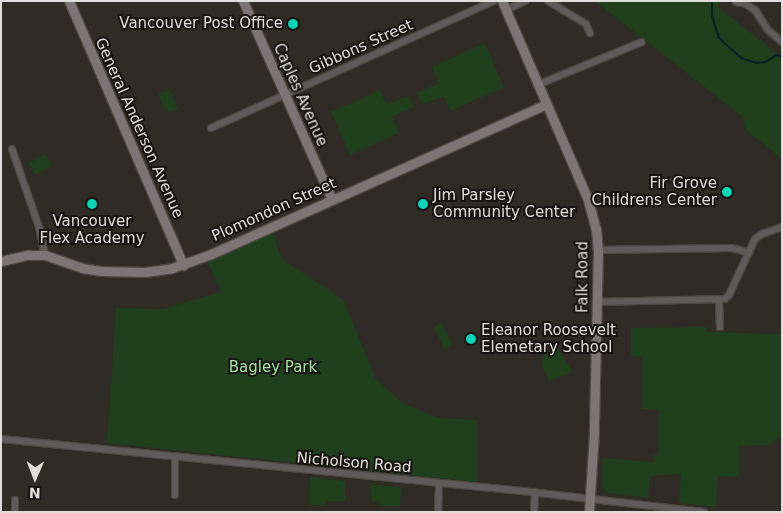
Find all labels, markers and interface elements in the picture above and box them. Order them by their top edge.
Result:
place label: Vancouver Post Office [119,15,283,33]
street label: Gibbons Street [306,16,416,78]
marker: Vancouver Post Office [287,18,299,30]
street label: General Anderson Avenue [91,35,187,221]
street label: Caples Avenue [269,41,331,149]
street label: Plomondon Street [209,174,339,246]
place label: Fir Grove Childrens Center [592,174,717,209]
place label: Jim Parsley Community Center [433,186,575,221]
marker: Fir Grove Childrens Center [721,186,733,198]
marker: Vancouver Flex Academy [86,198,98,210]
marker: Jim Parsley Community Center [417,198,429,210]
place label: Vancouver Flex Academy [39,212,145,247]
street label: Falk Road [574,241,592,313]
place label: Eleanor Roosevelt Elemetary School [481,321,616,356]
marker: Eleanor Roosevelt Elemetary School [465,333,477,345]
park label: Bagley Park [229,359,317,377]
street label: Nicholson Road [296,449,412,477]
north arrow [10,453,60,503]
text: N [29,485,41,501]

